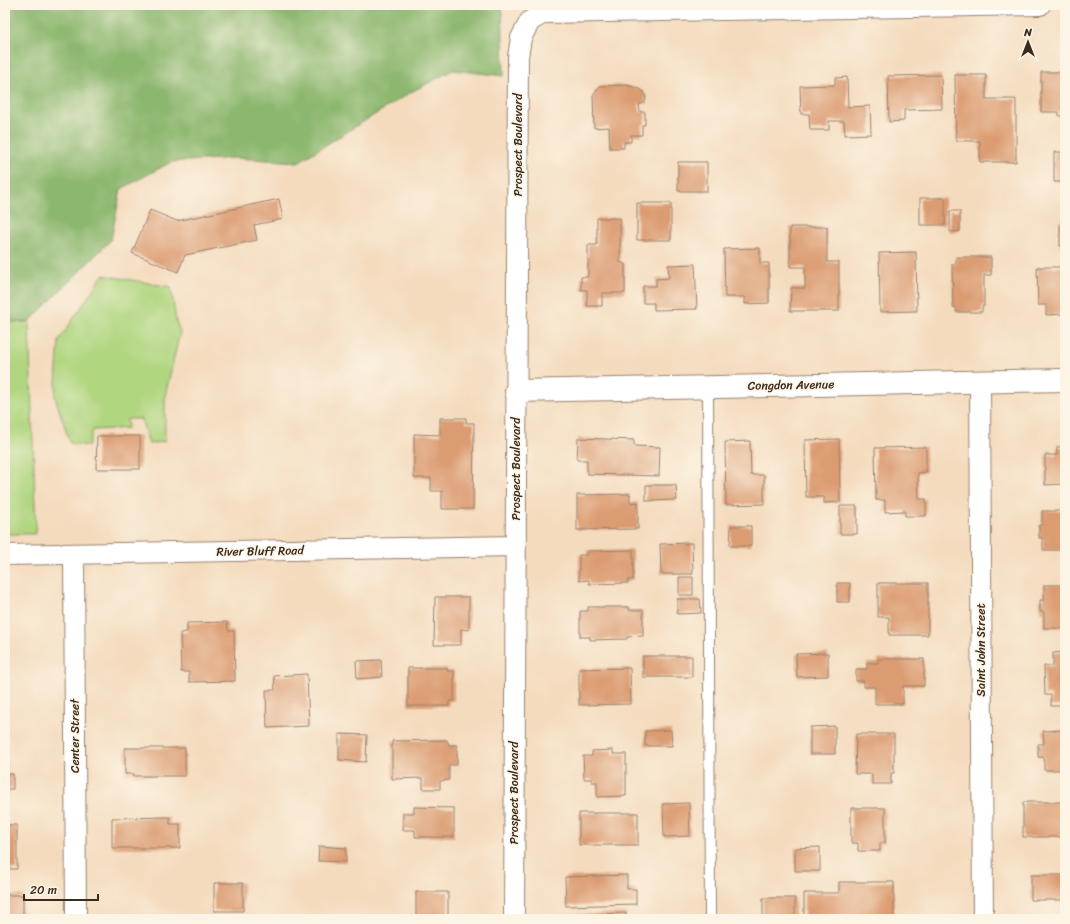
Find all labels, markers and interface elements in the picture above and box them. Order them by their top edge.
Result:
north arrow [1008,22,1048,62]
text: N [1023,23,1032,42]
street label: Prospect Boulevard [507,93,529,197]
street label: Congdon Avenue [748,373,834,397]
street label: Prospect Boulevard [505,417,527,521]
street label: River Bluff Road [216,539,305,563]
street label: Saint John Street [970,603,992,697]
street label: Center Street [64,698,86,773]
street label: Prospect Boulevard [503,741,525,845]
scale bar [24,876,98,902]
text: 20 m [30,879,57,901]

